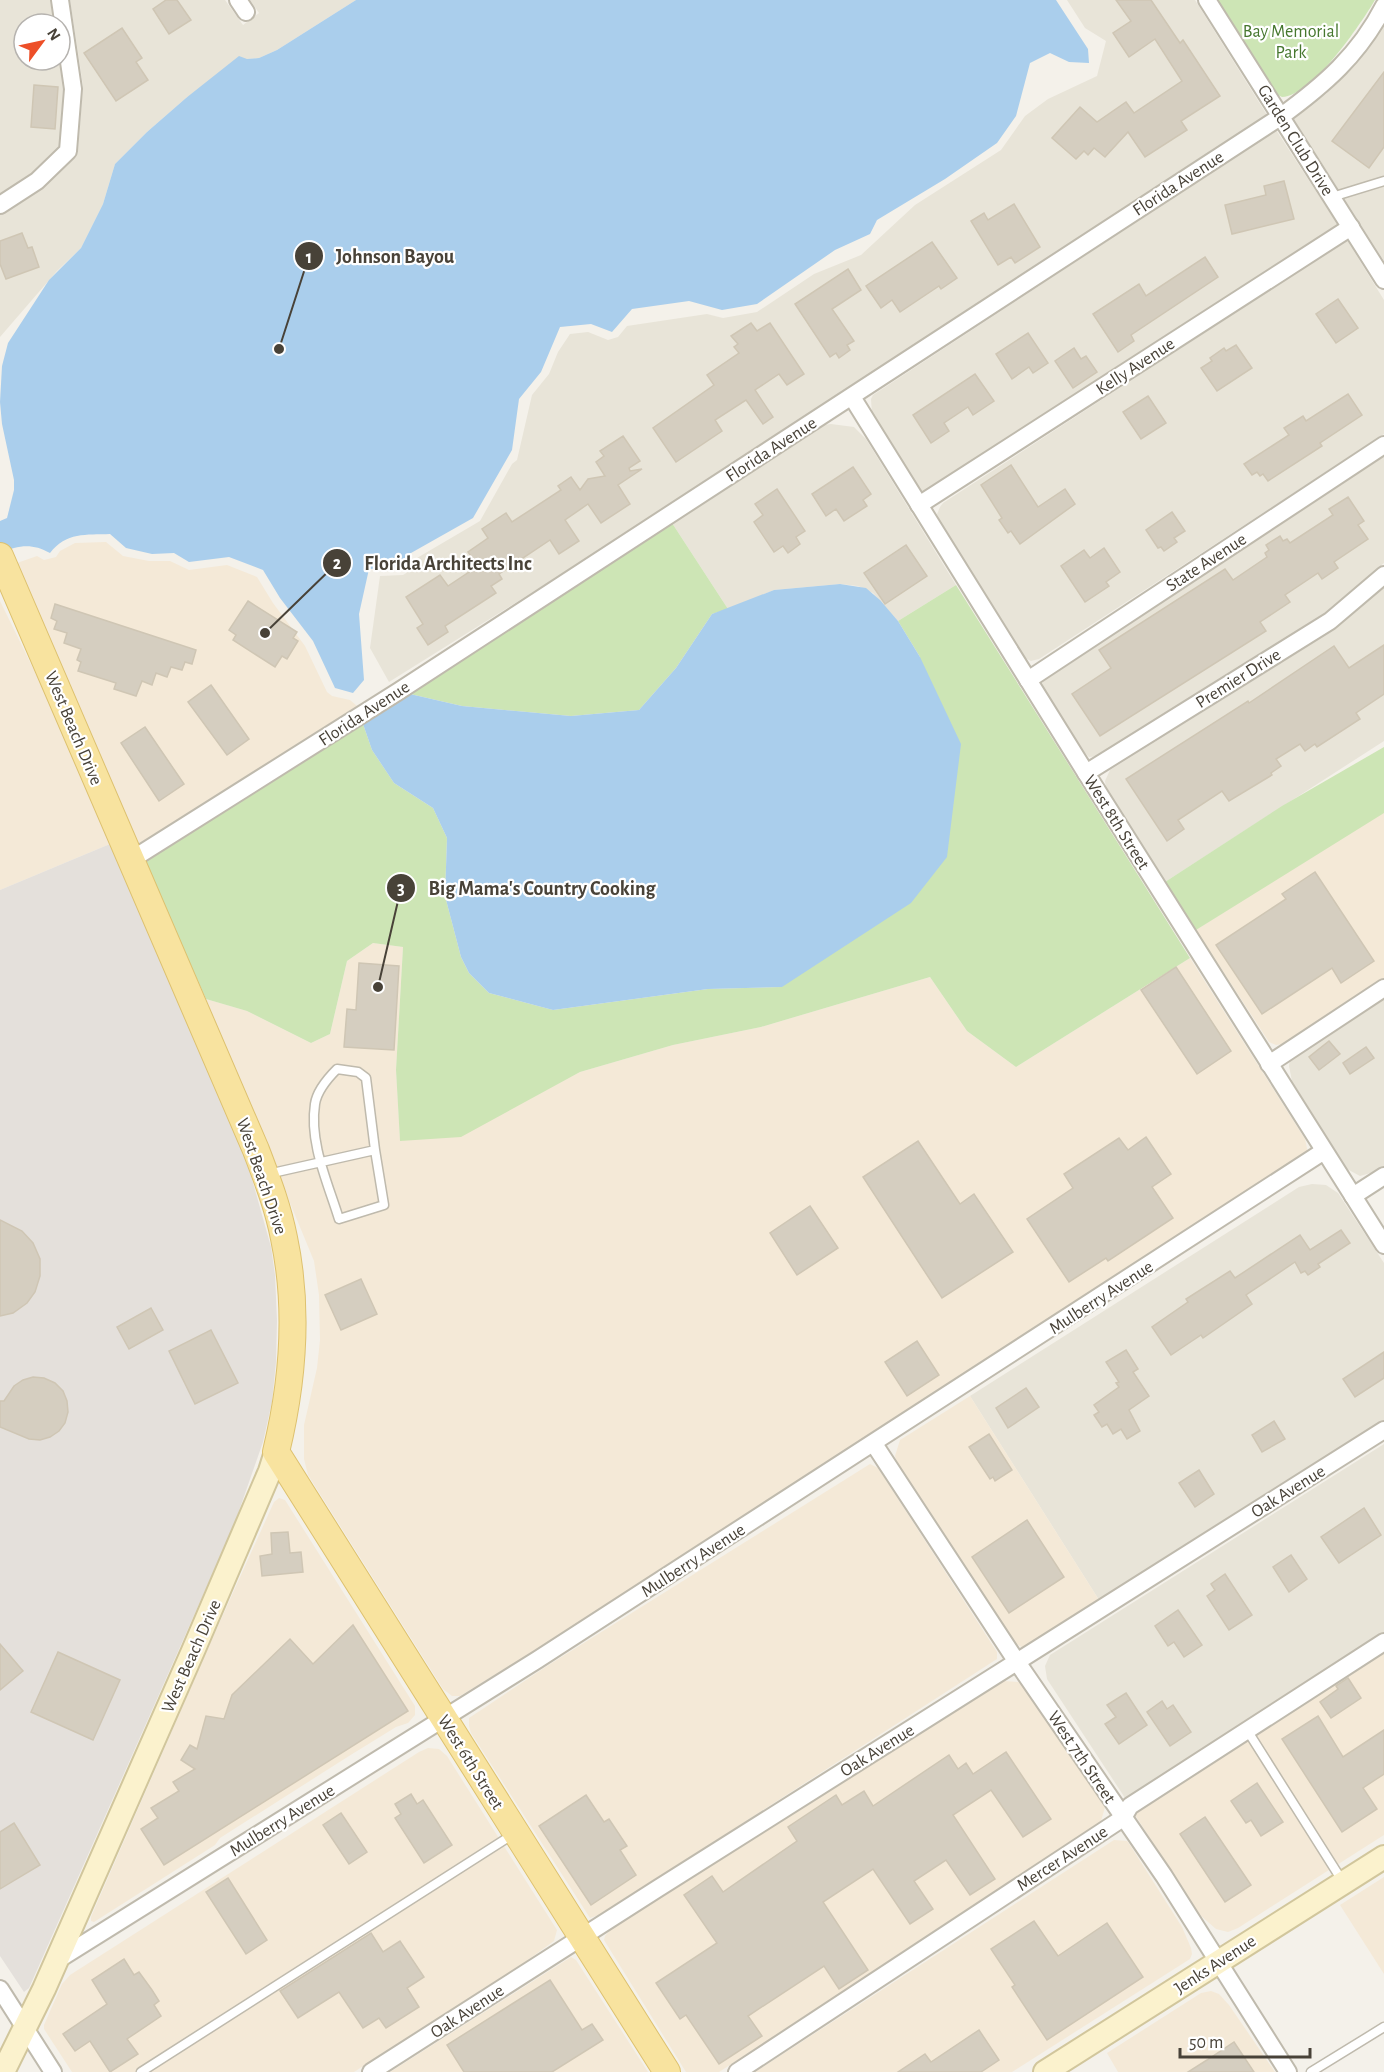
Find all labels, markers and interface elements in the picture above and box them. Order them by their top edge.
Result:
north arrow [12,12,72,72]
park label: Bay Memorial Park [1243,23,1339,62]
text: N [44,25,63,43]
street label: Garden Club Drive [1254,82,1336,199]
street label: Florida Avenue [1130,148,1227,220]
callout: Johnson Bayou [294,237,466,275]
text: Johnson Bayou [336,247,455,267]
text: 1 [306,249,312,267]
street label: Kelly Avenue [1093,335,1178,399]
street label: Florida Avenue [723,414,820,486]
street label: State Avenue [1163,530,1250,595]
callout: Florida Architects Inc [322,544,544,582]
text: Florida Architects Inc [364,554,532,574]
text: 2 [333,555,342,573]
street label: Premier Drive [1193,646,1284,712]
street label: West Beach Drive [41,669,105,788]
street label: Florida Avenue [316,678,413,750]
street label: West 8th Street [1080,772,1153,873]
callout: Big Mama's Country Cooking [386,869,667,907]
text: Big Mama's Country Cooking [429,879,656,899]
text: 3 [397,880,405,898]
street label: West Beach Drive [233,1116,289,1237]
street label: Mulberry Avenue [1046,1258,1157,1338]
street label: Oak Avenue [1248,1462,1329,1522]
street label: Mulberry Avenue [638,1521,749,1601]
street label: West Beach Drive [159,1597,225,1716]
street label: West 7th Street [1044,1708,1119,1807]
street label: West 6th Street [434,1712,506,1813]
street label: Oak Avenue [837,1721,918,1781]
street label: Mulberry Avenue [227,1781,338,1860]
street label: Mercer Avenue [1014,1823,1111,1895]
street label: Jenks Avenue [1172,1932,1259,1998]
street label: Oak Avenue [428,1982,507,2042]
scale bar [1180,2021,1310,2059]
text: 50 m [1189,2034,1223,2052]

